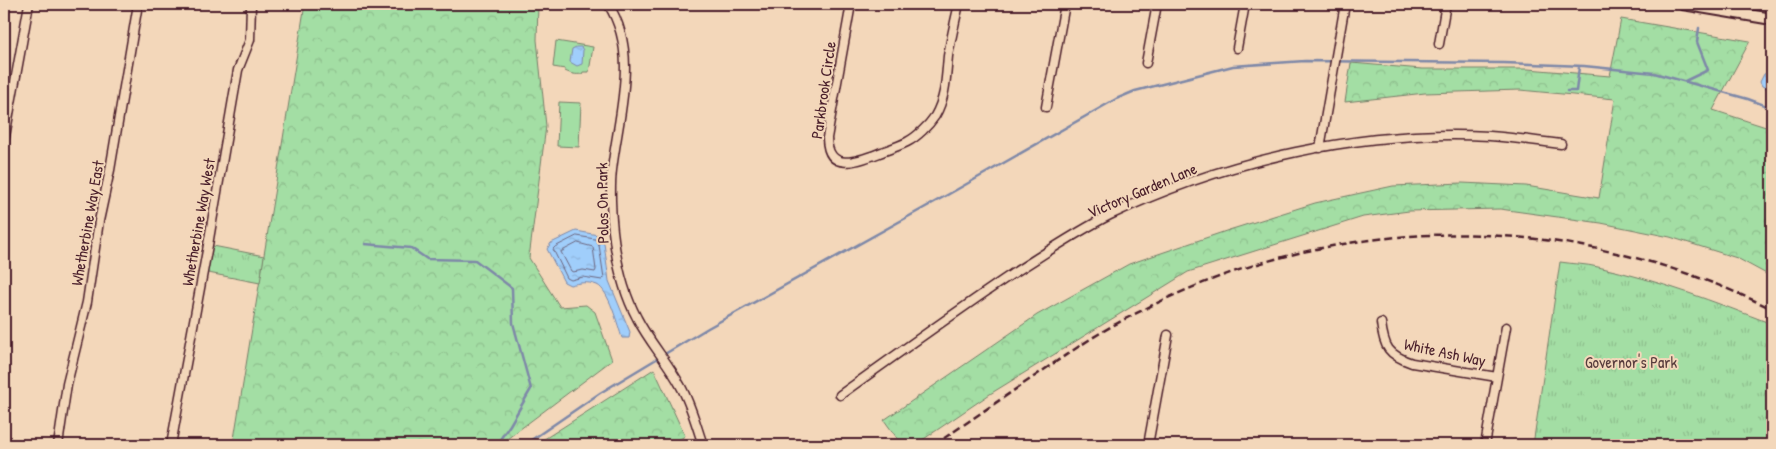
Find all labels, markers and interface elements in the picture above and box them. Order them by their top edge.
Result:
street label: Parkbrook Circle [805,39,841,140]
street label: Whetherbine Way West [176,156,220,288]
street label: Victory Garden Lane [1084,157,1201,223]
street label: Whetherbine Way East [65,158,109,287]
street label: Polos On Park [590,162,614,244]
street label: White Ash Way [1402,333,1488,371]
park label: Governor's Park [1585,351,1677,373]

